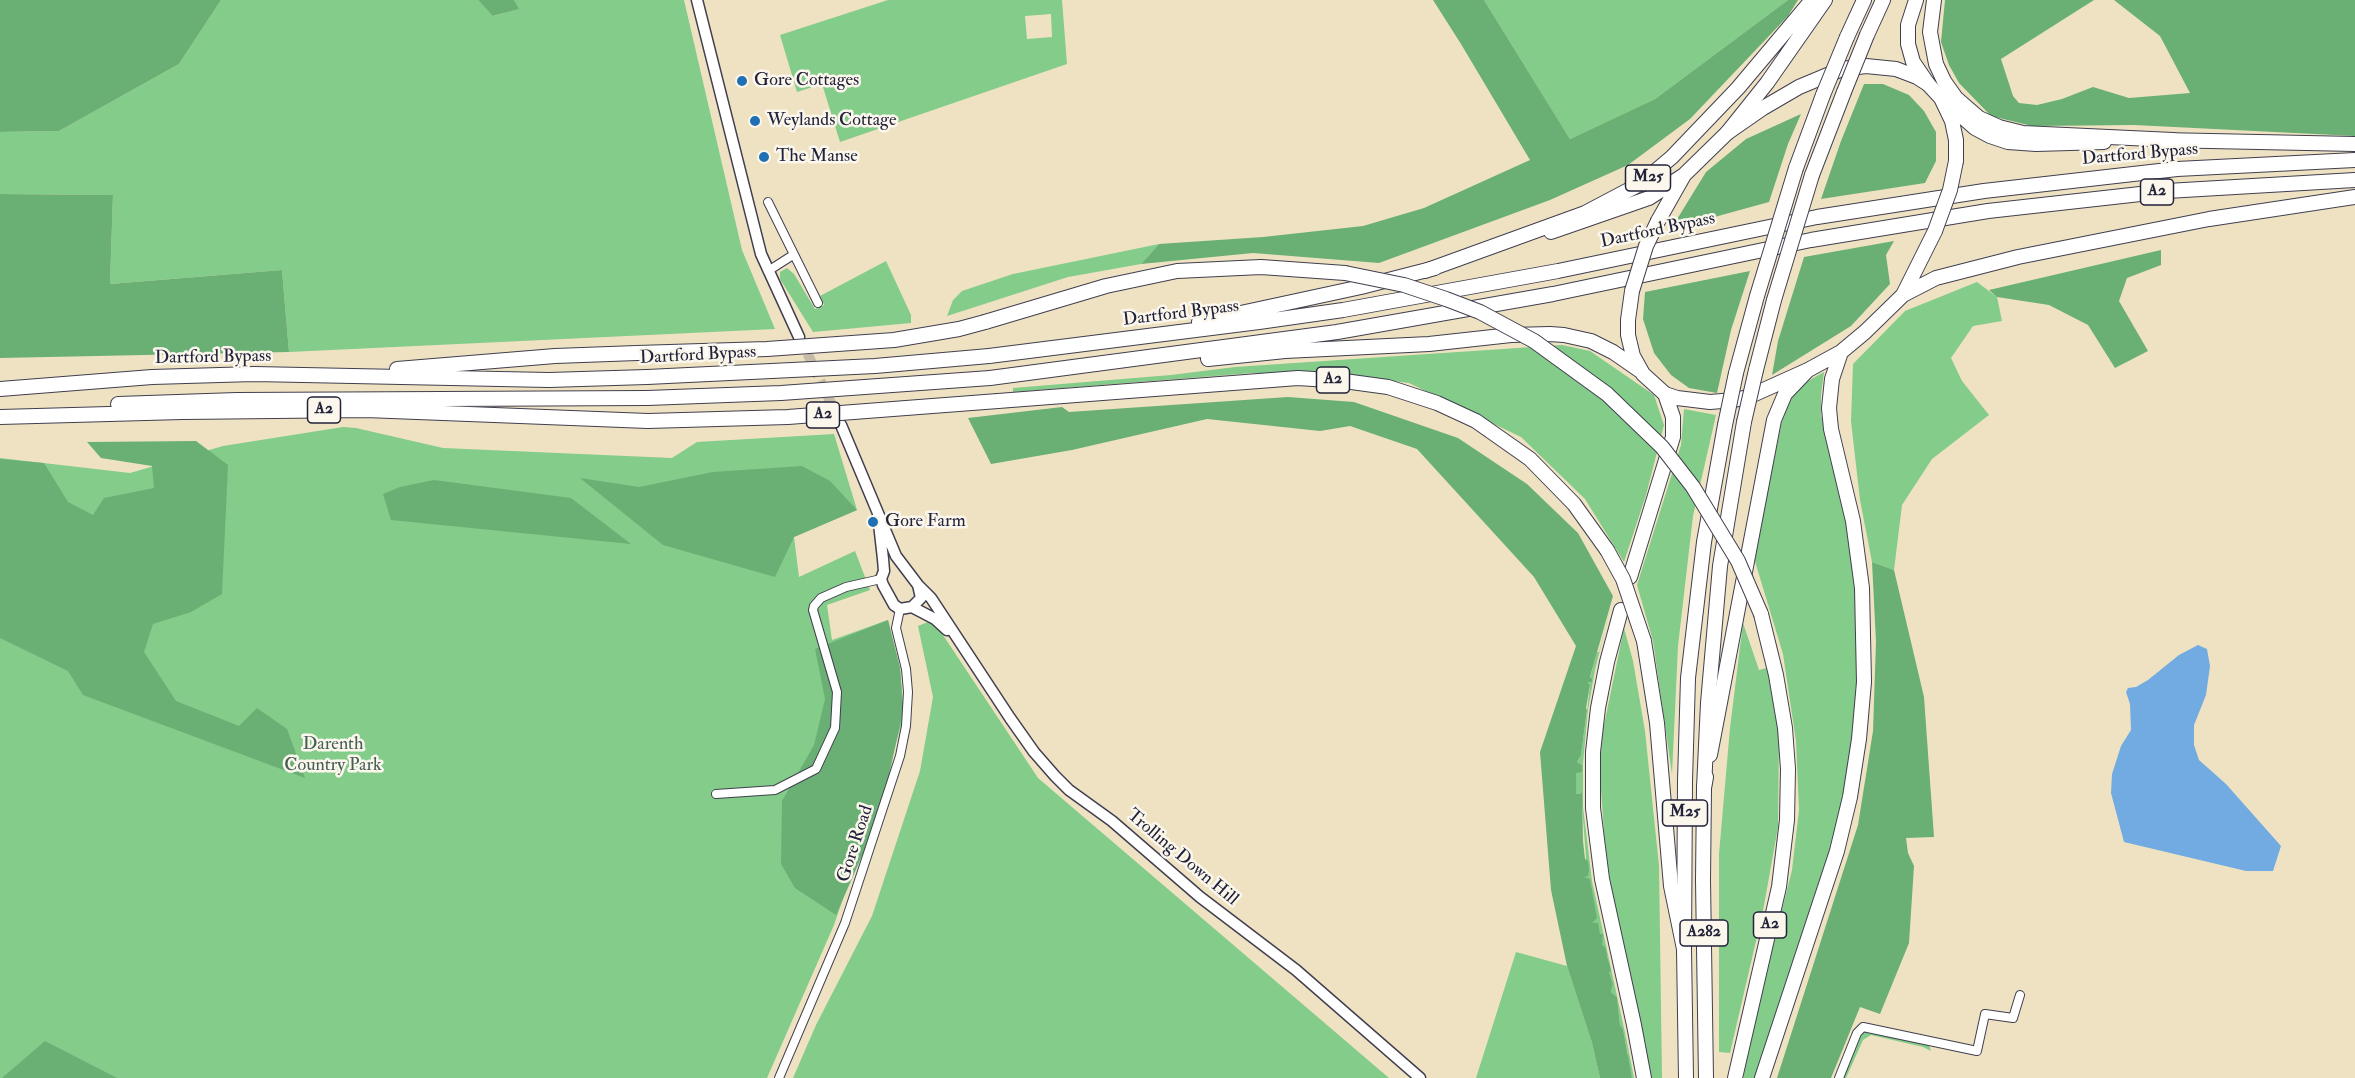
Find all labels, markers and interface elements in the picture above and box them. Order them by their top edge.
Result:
place label: Gore Cottages [754,70,859,92]
marker: Gore Cottages [735,74,749,88]
place label: Weylands Cottage [767,110,896,132]
marker: Weylands Cottage [748,114,762,128]
street label: Dartford Bypass [2081,139,2199,171]
place label: The Manse [776,146,858,168]
marker: The Manse [757,150,771,164]
road number: M25 [1626,165,1670,191]
road number: A2 [2140,179,2174,205]
street label: Dartford Bypass [1599,208,1717,254]
street label: Dartford Bypass [1122,296,1240,332]
street label: Dartford Bypass [639,342,757,370]
street label: Dartford Bypass [154,346,272,370]
road number: A2 [1316,367,1350,393]
road number: A2 [308,397,340,423]
road number: A2 [806,402,840,428]
place label: Gore Farm [885,511,966,533]
marker: Gore Farm [866,515,880,529]
park label: Darenth Country Park [284,734,382,777]
road number: M25 [1662,800,1708,826]
street label: Gore Road [833,803,879,885]
street label: Trolling Down Hill [1122,805,1242,911]
road number: A2 [1754,912,1786,938]
road number: A282 [1680,920,1728,946]

